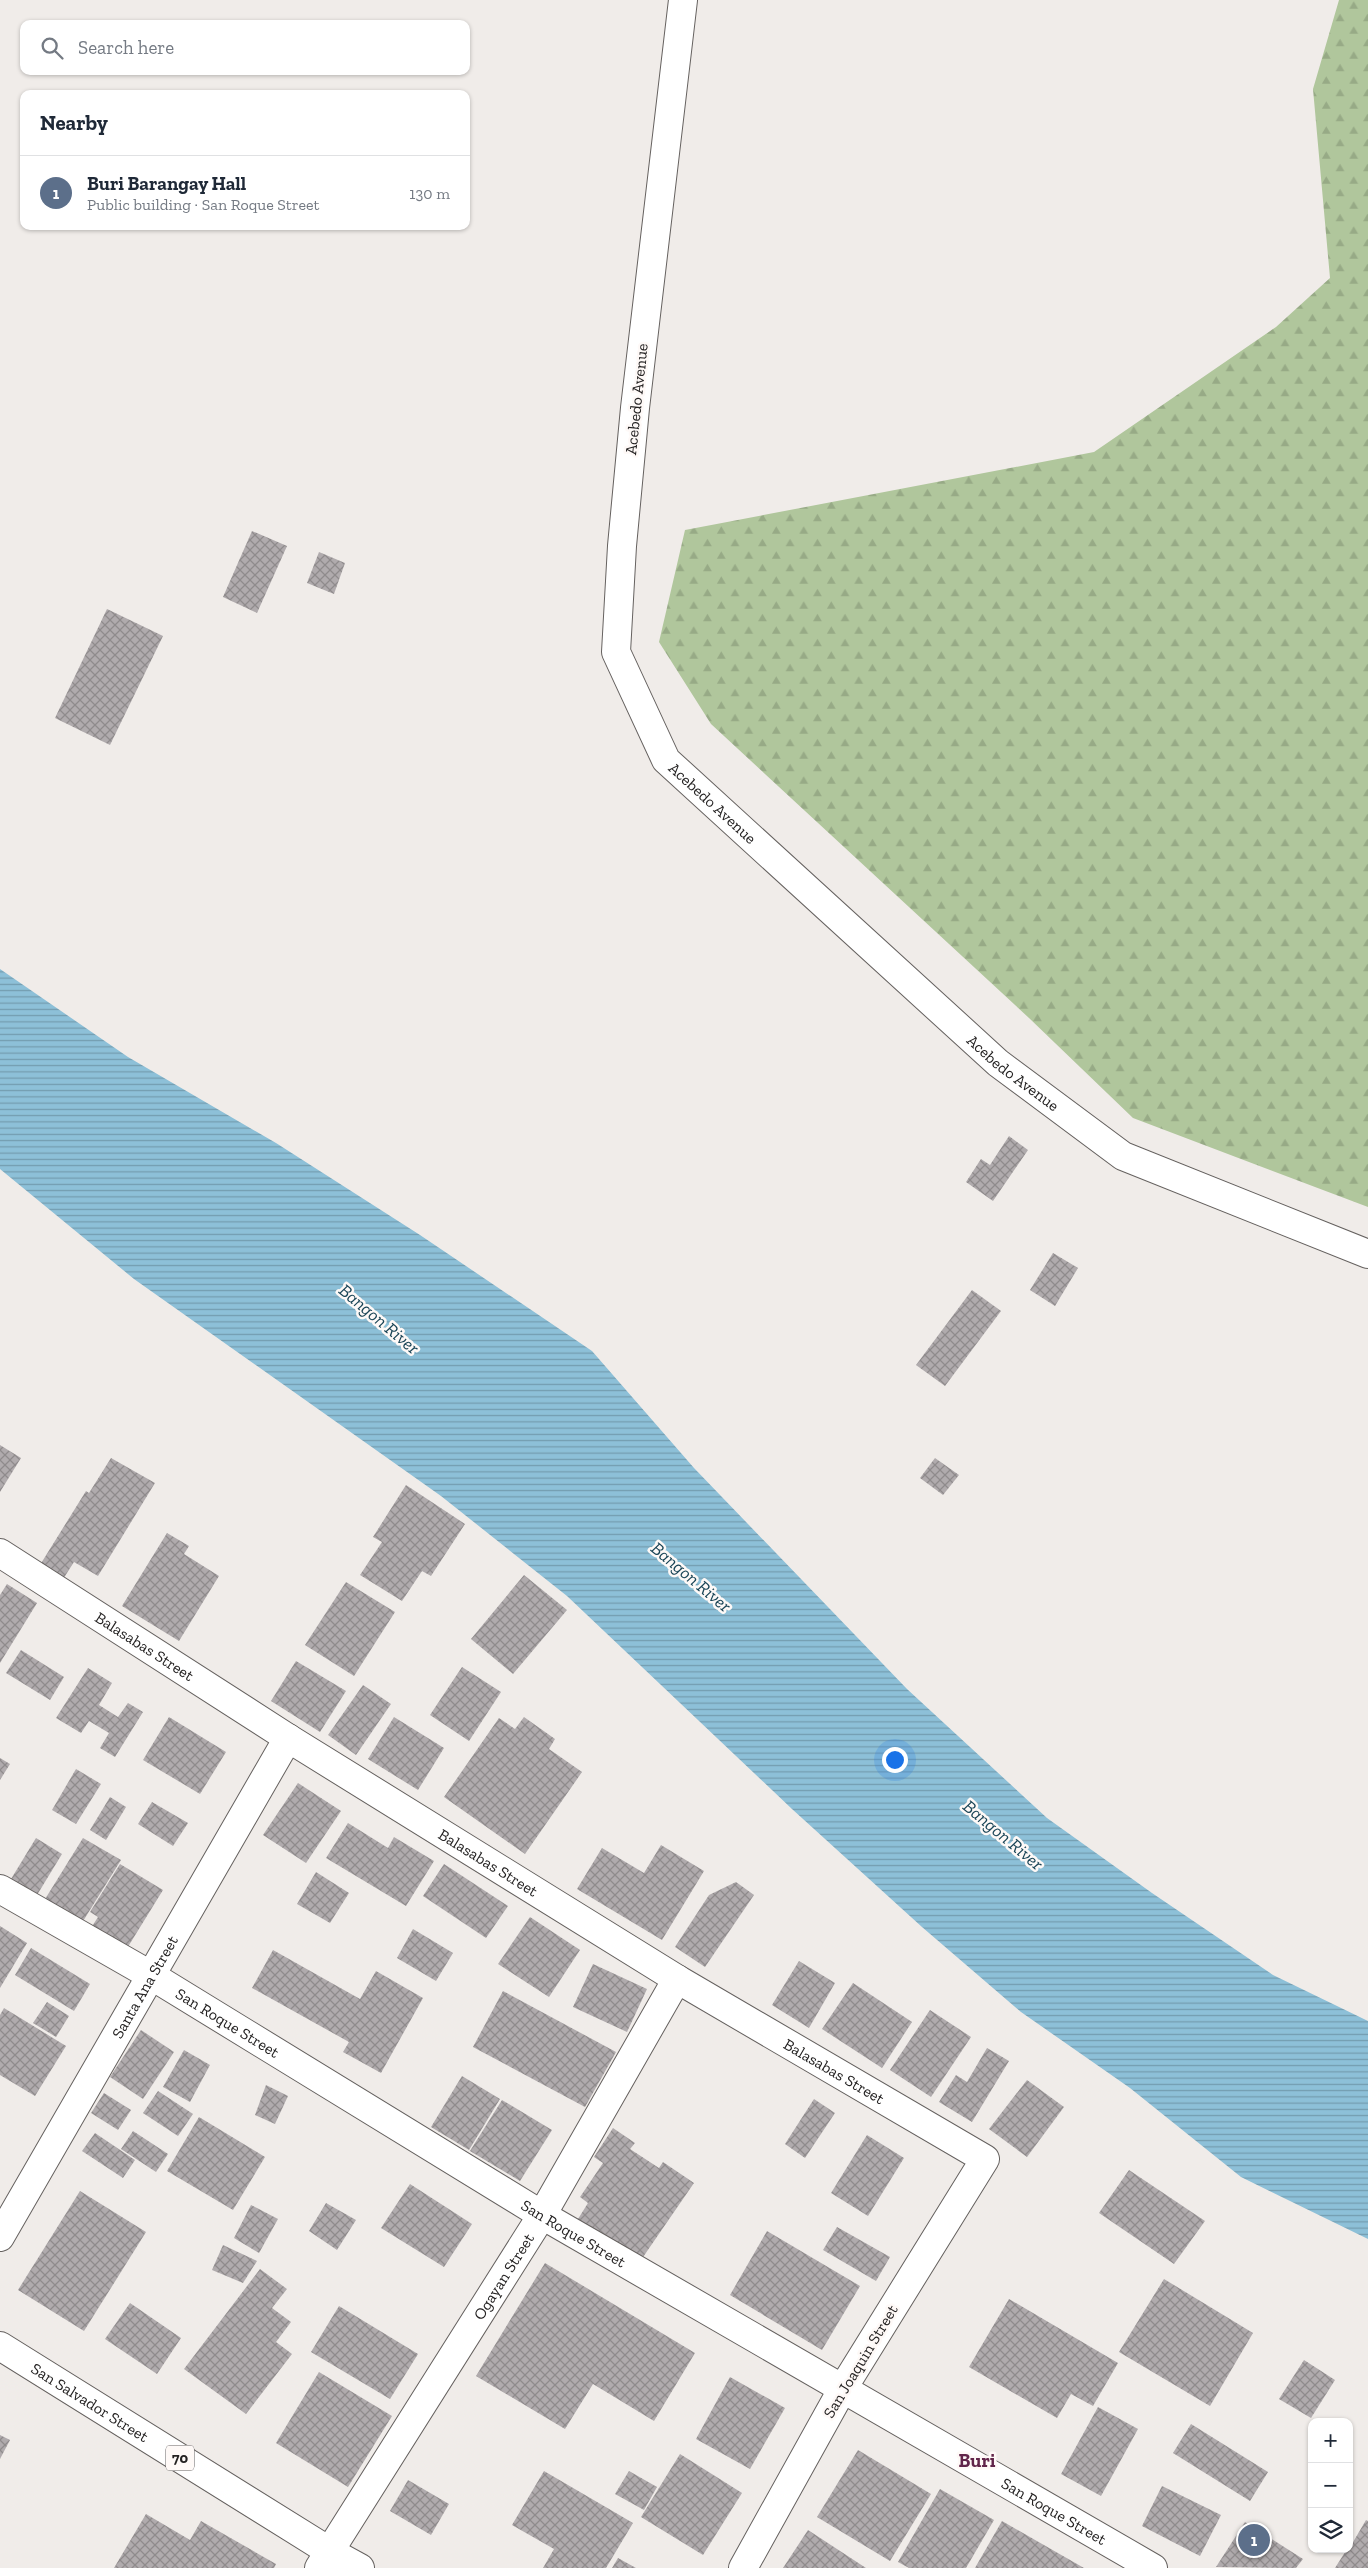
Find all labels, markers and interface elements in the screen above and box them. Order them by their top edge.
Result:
search box [20,20,470,75]
icon: search [38,34,66,62]
text: Search here [78,36,174,59]
text: Nearby [40,110,108,135]
text: Buri Barangay Hall [87,172,246,195]
text: 1 [53,184,59,203]
text: 130 m [409,184,450,203]
text: Public building · San Roque Street [87,195,319,214]
street label: Acebedo Avenue [621,342,652,456]
street label: Acebedo Avenue [665,758,760,848]
street label: Acebedo Avenue [963,1031,1063,1115]
water label: Bangon River [334,1279,424,1359]
water label: Bangon River [646,1537,736,1617]
street label: Balasabas Street [92,1608,197,1685]
your location [882,1747,908,1773]
water label: Bangon River [958,1795,1048,1875]
street label: Balasabas Street [435,1825,541,1901]
street label: Santa Ana Street [108,1932,182,2042]
street label: San Roque Street [172,1984,283,2062]
street label: Balasabas Street [780,2035,888,2108]
street label: San Roque Street [518,2196,629,2271]
street label: Ogayan Street [469,2230,538,2323]
street label: San Joaquin Street [819,2301,902,2421]
street label: San Salvador Street [28,2359,152,2446]
map controls [1308,2418,1353,2553]
button: + [1308,2418,1353,2463]
road number: 70 [166,2446,194,2470]
district label: Buri [959,2449,996,2472]
button: − [1308,2463,1353,2508]
street label: San Roque Street [998,2474,1110,2549]
button: layers [1308,2508,1353,2553]
pin: 1 [1238,2521,1270,2559]

